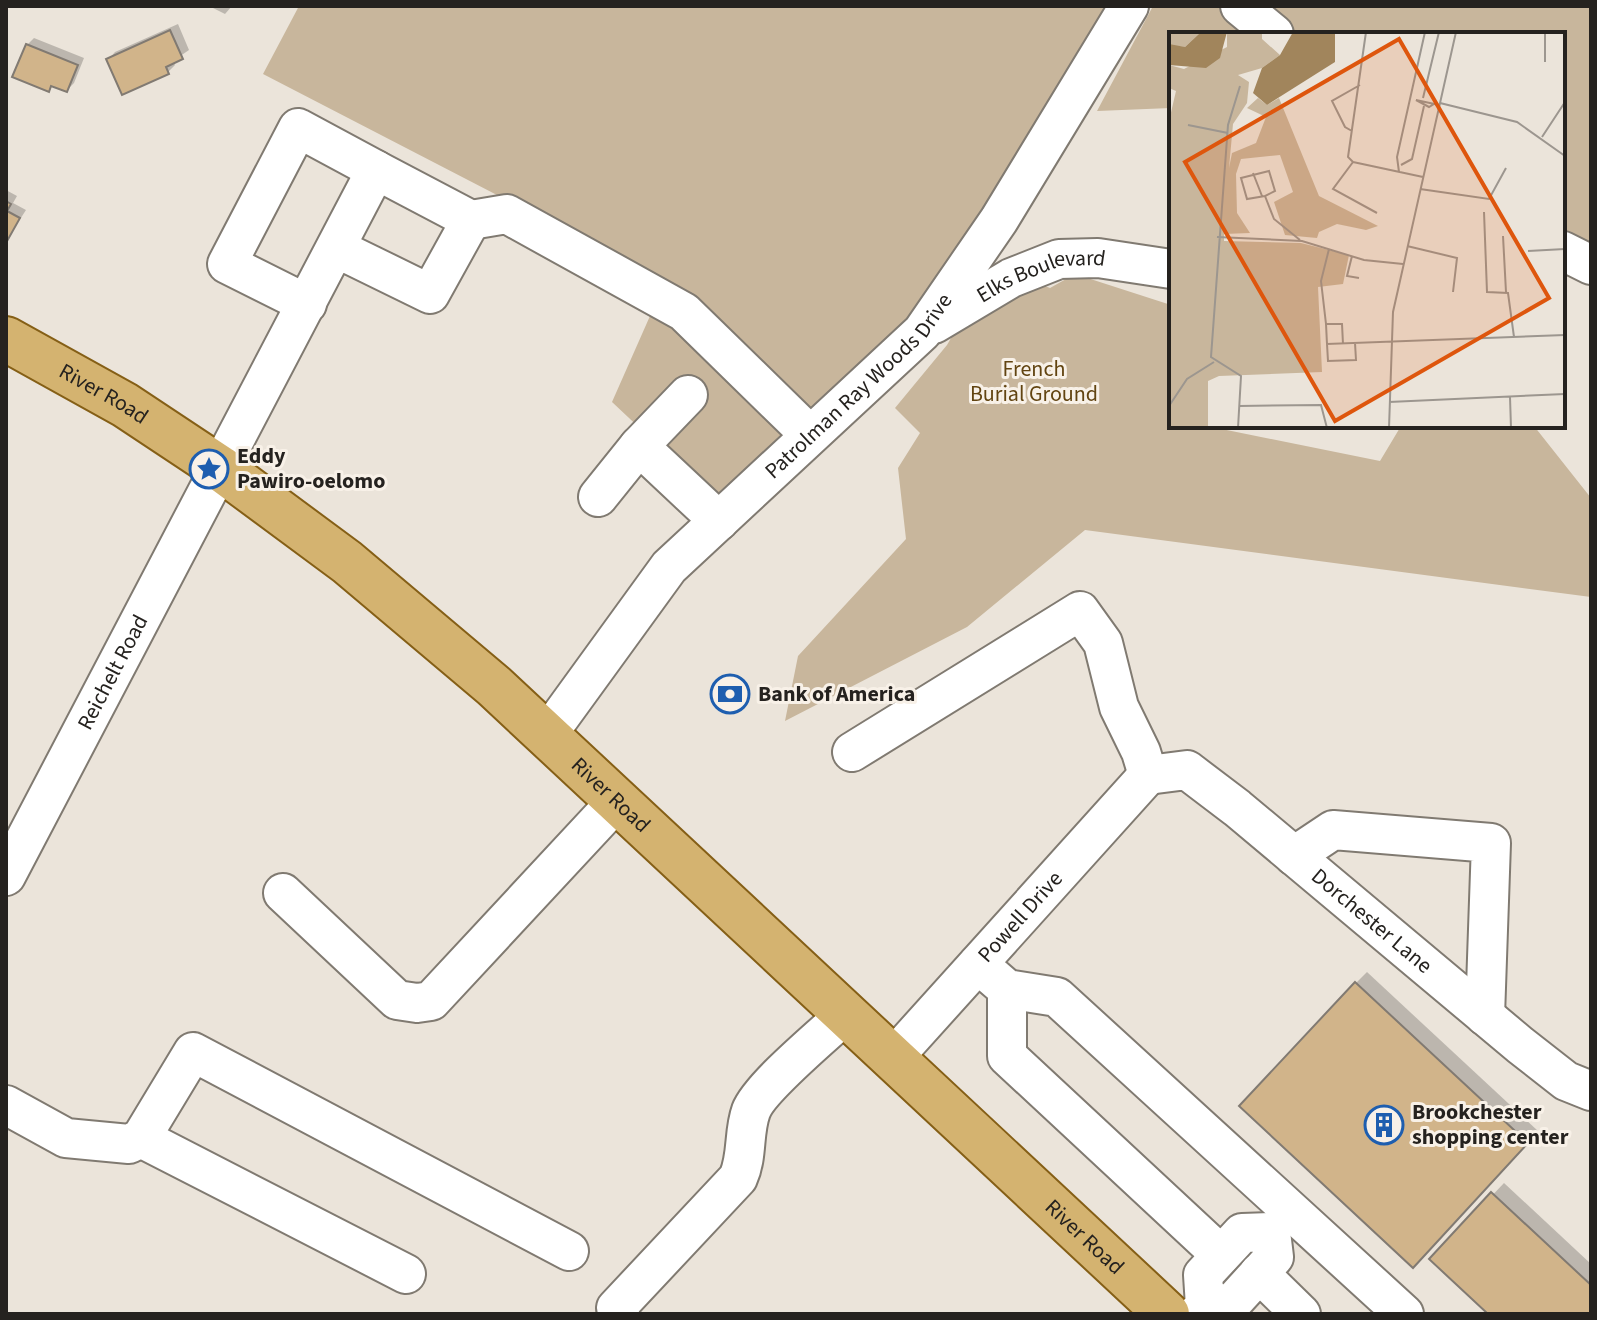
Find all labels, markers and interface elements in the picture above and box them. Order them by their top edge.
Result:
inset map [1169,32,1565,428]
street label: Elks Boulevard [971,241,1108,311]
street label: Patrolman Ray Woods Drive [757,287,960,486]
park label: French Burial Ground [970,353,1098,410]
street label: River Road [53,355,155,432]
place label: Eddy Pawiro-oelomo [237,440,385,497]
place icon: Eddy Pawiro-oelomo [188,448,230,490]
street label: Reichelt Road [69,609,156,736]
bank icon: Bank of America [709,673,751,715]
place label: Bank of America [758,678,915,710]
street label: River Road [564,750,658,840]
street label: Dorchester Lane [1304,861,1439,981]
street label: Powell Drive [970,864,1070,970]
place label: Brookchester shopping center [1412,1096,1569,1153]
building icon: Brookchester shopping center [1363,1104,1405,1146]
street label: River Road [1038,1192,1131,1282]

